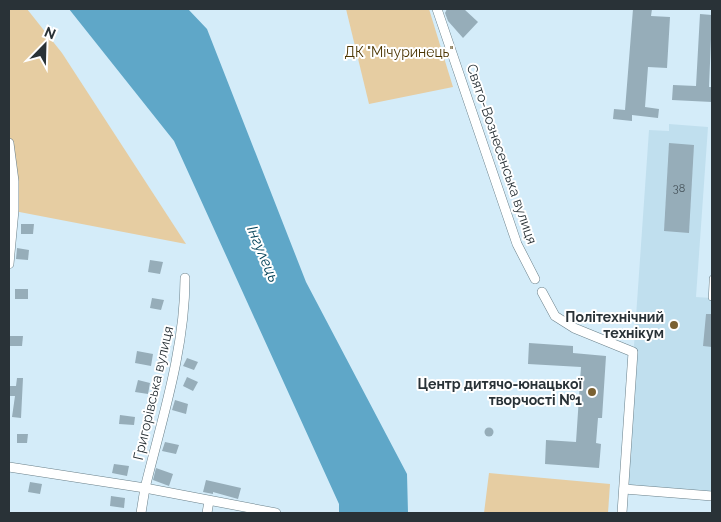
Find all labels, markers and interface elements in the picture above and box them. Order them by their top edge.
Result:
north arrow [20,20,70,70]
text: N [42,24,58,42]
park label: ДК "Мічуринець" [344,44,454,60]
street label: Свято-Вознесенська вулиця [464,62,540,246]
house number: 38 [673,182,685,195]
water label: Інгулець [243,223,283,285]
place label: Політехнічний технікум [565,309,664,341]
marker: Політехнічний технікум [668,319,680,331]
street label: Григорівська вулиця [130,324,176,462]
place label: Центр дитячо-юнацької творчості №1 [417,376,582,408]
marker: Центр дитячо-юнацької творчості №1 [586,386,598,398]

